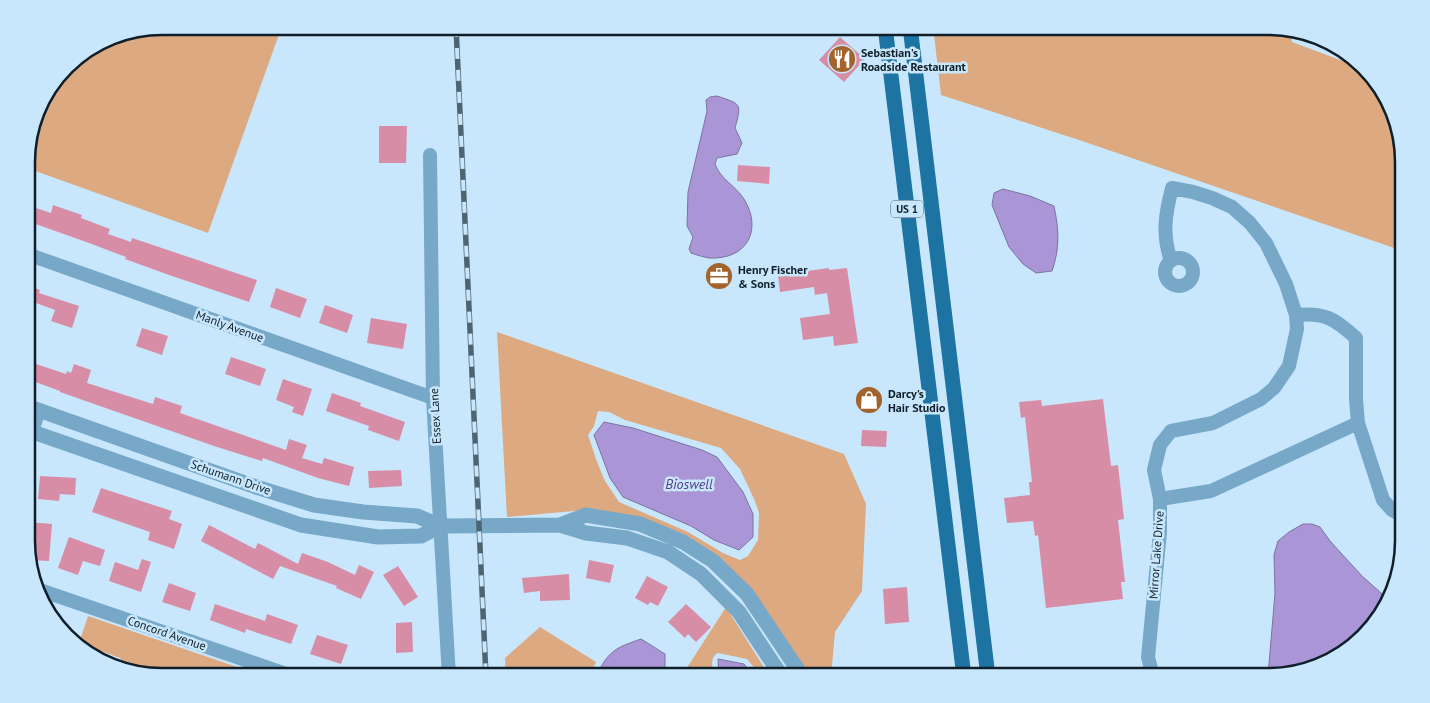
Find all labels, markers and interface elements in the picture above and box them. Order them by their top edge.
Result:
restaurant icon: Sebastian's Roadside Restaurant [827,44,857,74]
place label: Sebastian's Roadside Restaurant [861,45,967,74]
road number: US 1 [891,200,923,218]
office icon: Henry Fischer & Sons [704,261,734,291]
place label: Henry Fischer & Sons [738,262,808,291]
street label: Manly Avenue [194,307,266,345]
shop icon: Darcy's Hair Studio [854,385,884,415]
place label: Darcy's Hair Studio [888,386,946,415]
street label: Essex Lane [426,388,444,444]
street label: Schumann Drive [189,456,273,498]
water label: Bioswell [665,475,713,493]
street label: Mirror Lake Drive [1145,510,1167,600]
street label: Concord Avenue [126,613,208,653]

